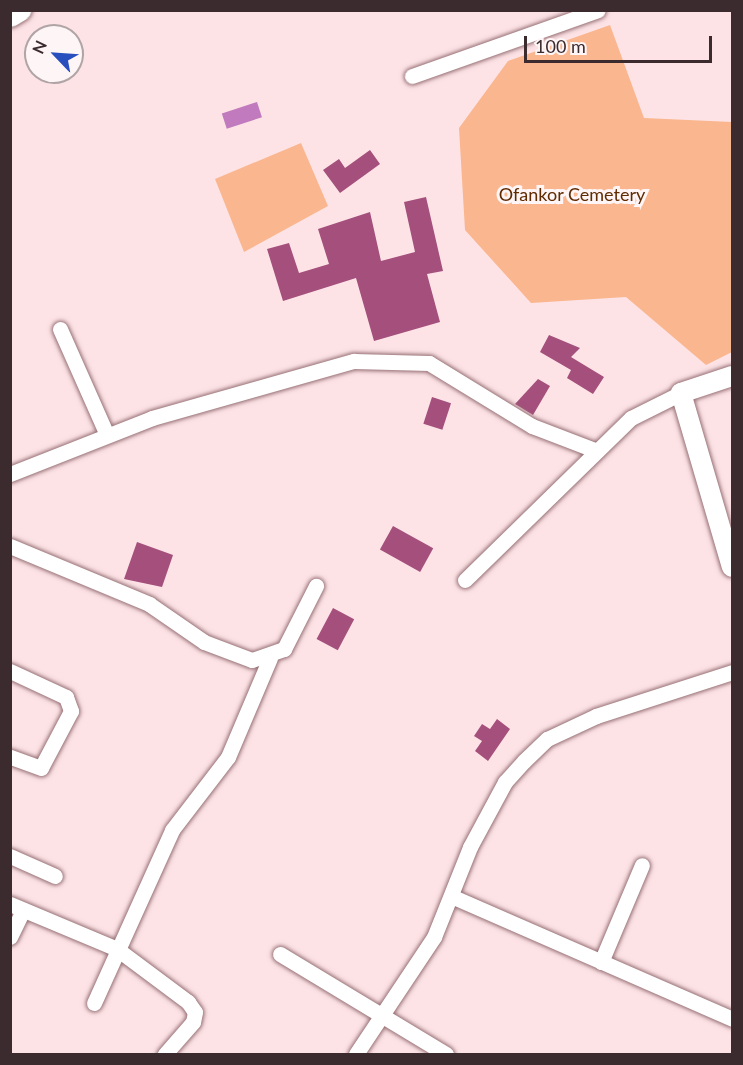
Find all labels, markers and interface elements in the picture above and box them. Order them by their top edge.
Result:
north arrow [24,24,84,84]
scale bar [527,24,714,62]
text: 100 m [535,35,586,57]
text: N [28,37,50,57]
park label: Ofankor Cemetery [499,183,645,205]

